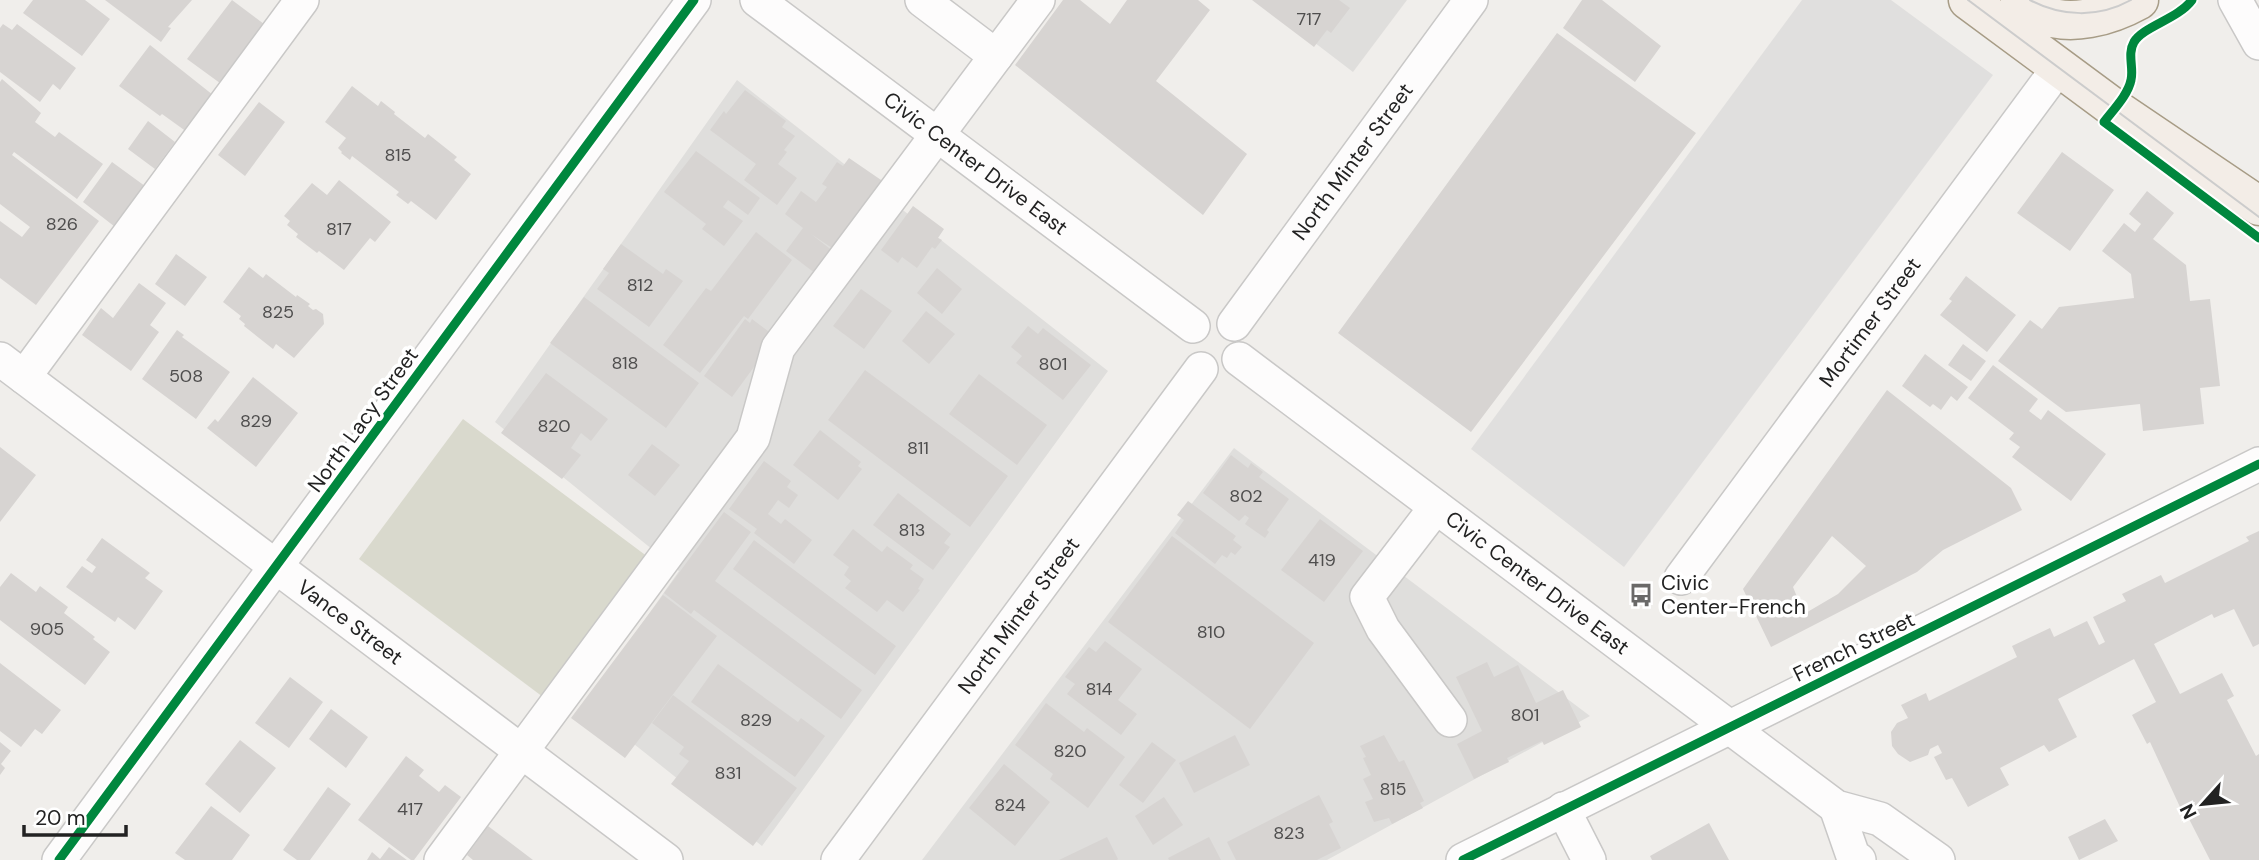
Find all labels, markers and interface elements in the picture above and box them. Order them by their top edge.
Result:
house number: 717 [1297,7,1321,31]
street label: North Minter Street [1286,78,1420,246]
street label: Civic Center Drive East [878,85,1073,242]
house number: 815 [384,143,412,167]
house number: 826 [46,212,78,236]
house number: 817 [326,217,352,241]
street label: Mortimer Street [1813,252,1927,393]
house number: 812 [627,273,653,297]
house number: 825 [262,300,294,324]
street label: North Lacy Street [301,342,425,498]
house number: 818 [611,351,639,375]
house number: 801 [1039,352,1067,376]
house number: 508 [169,364,203,388]
house number: 829 [240,409,272,433]
house number: 820 [537,414,571,438]
house number: 811 [907,436,929,460]
house number: 802 [1229,484,1263,508]
street label: Civic Center Drive East [1440,505,1635,661]
house number: 813 [899,518,925,542]
street label: North Minter Street [952,532,1086,700]
house number: 419 [1308,548,1336,572]
place label: Civic Center-French [1661,569,1806,621]
street label: Vance Street [291,573,409,671]
bus stop icon: Civic Center-French [1627,581,1655,609]
street label: French Street [1789,606,1919,688]
house number: 905 [30,617,64,641]
house number: 810 [1197,620,1225,644]
house number: 814 [1085,677,1113,701]
house number: 801 [1511,703,1539,727]
house number: 829 [740,708,772,732]
house number: 820 [1053,739,1087,763]
house number: 831 [715,761,741,785]
north arrow [2168,769,2238,839]
house number: 815 [1379,777,1407,801]
house number: 824 [994,793,1026,817]
scale bar [24,794,126,838]
house number: 417 [397,797,423,821]
text: N [2174,800,2203,823]
text: 20 m [35,804,86,832]
house number: 823 [1273,821,1305,845]

